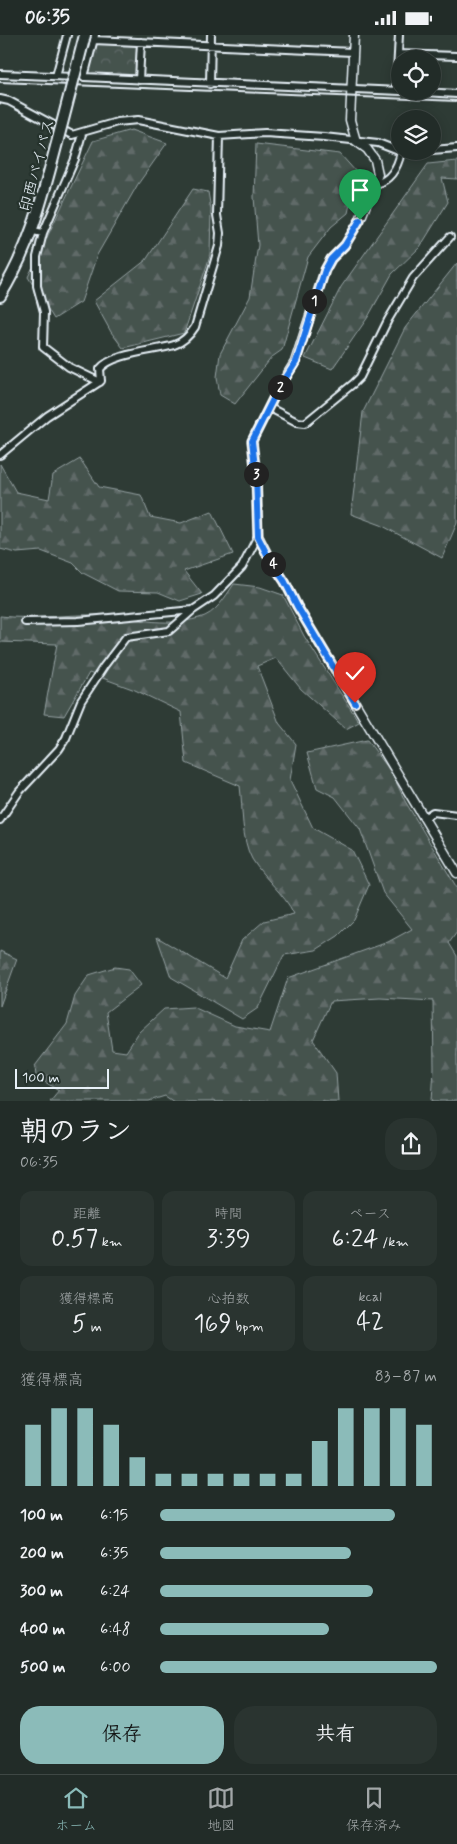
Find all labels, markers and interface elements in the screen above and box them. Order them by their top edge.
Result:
text: 06:35 [25,5,70,30]
map controls [391,50,441,160]
button: locate [391,50,441,100]
button: layers [391,110,441,160]
street label: 印西バイパス [15,116,60,214]
pin [339,169,381,220]
icon: arrive [346,176,374,204]
pin: 1 [302,289,326,313]
text: 1 [311,292,318,310]
pin: 2 [268,375,292,399]
text: 2 [277,378,284,396]
pin: 3 [244,461,268,487]
text: 3 [253,465,260,483]
pin: 4 [260,551,286,577]
text: 4 [269,555,278,573]
pin [334,652,376,703]
icon: check [341,659,369,687]
scale bar [15,1067,109,1090]
text: 100 m [22,1069,60,1087]
text: 朝のラン [20,1114,132,1151]
button: share [385,1118,437,1170]
text: 06:35 [20,1152,58,1173]
text: 距離 [73,1205,101,1223]
text: 時間 [214,1205,242,1223]
text: ペース [350,1205,391,1223]
text: 0.57 [51,1223,98,1256]
text: 3:39 [206,1223,251,1256]
text: 6:24 [332,1223,378,1256]
text: km [98,1233,122,1251]
text: /km [378,1233,409,1251]
text: kcal [358,1288,382,1306]
text: 獲得標高 [59,1290,115,1308]
text: 心拍数 [207,1290,249,1308]
text: 42 [356,1306,384,1339]
text: 5 [72,1308,87,1341]
text: 169 [193,1308,232,1341]
text: m [87,1318,102,1336]
text: bpm [232,1318,264,1336]
text: 83–87 m [375,1366,437,1387]
text: 獲得標高 [20,1370,84,1391]
text: 100 m [20,1505,63,1526]
text: 6:15 [100,1505,128,1526]
text: 200 m [20,1543,64,1564]
text: 6:35 [100,1543,128,1564]
text: 300 m [20,1581,63,1602]
text: 6:24 [100,1581,130,1602]
text: 400 m [20,1619,65,1640]
text: 6:48 [100,1619,131,1640]
text: 500 m [20,1657,65,1678]
text: 6:00 [100,1657,131,1678]
button: 保存 [20,1706,224,1764]
button: 共有 [234,1706,437,1764]
tab: ホーム [55,1784,97,1835]
tab: 地図 [207,1784,235,1835]
tab: 保存済み [346,1784,402,1835]

